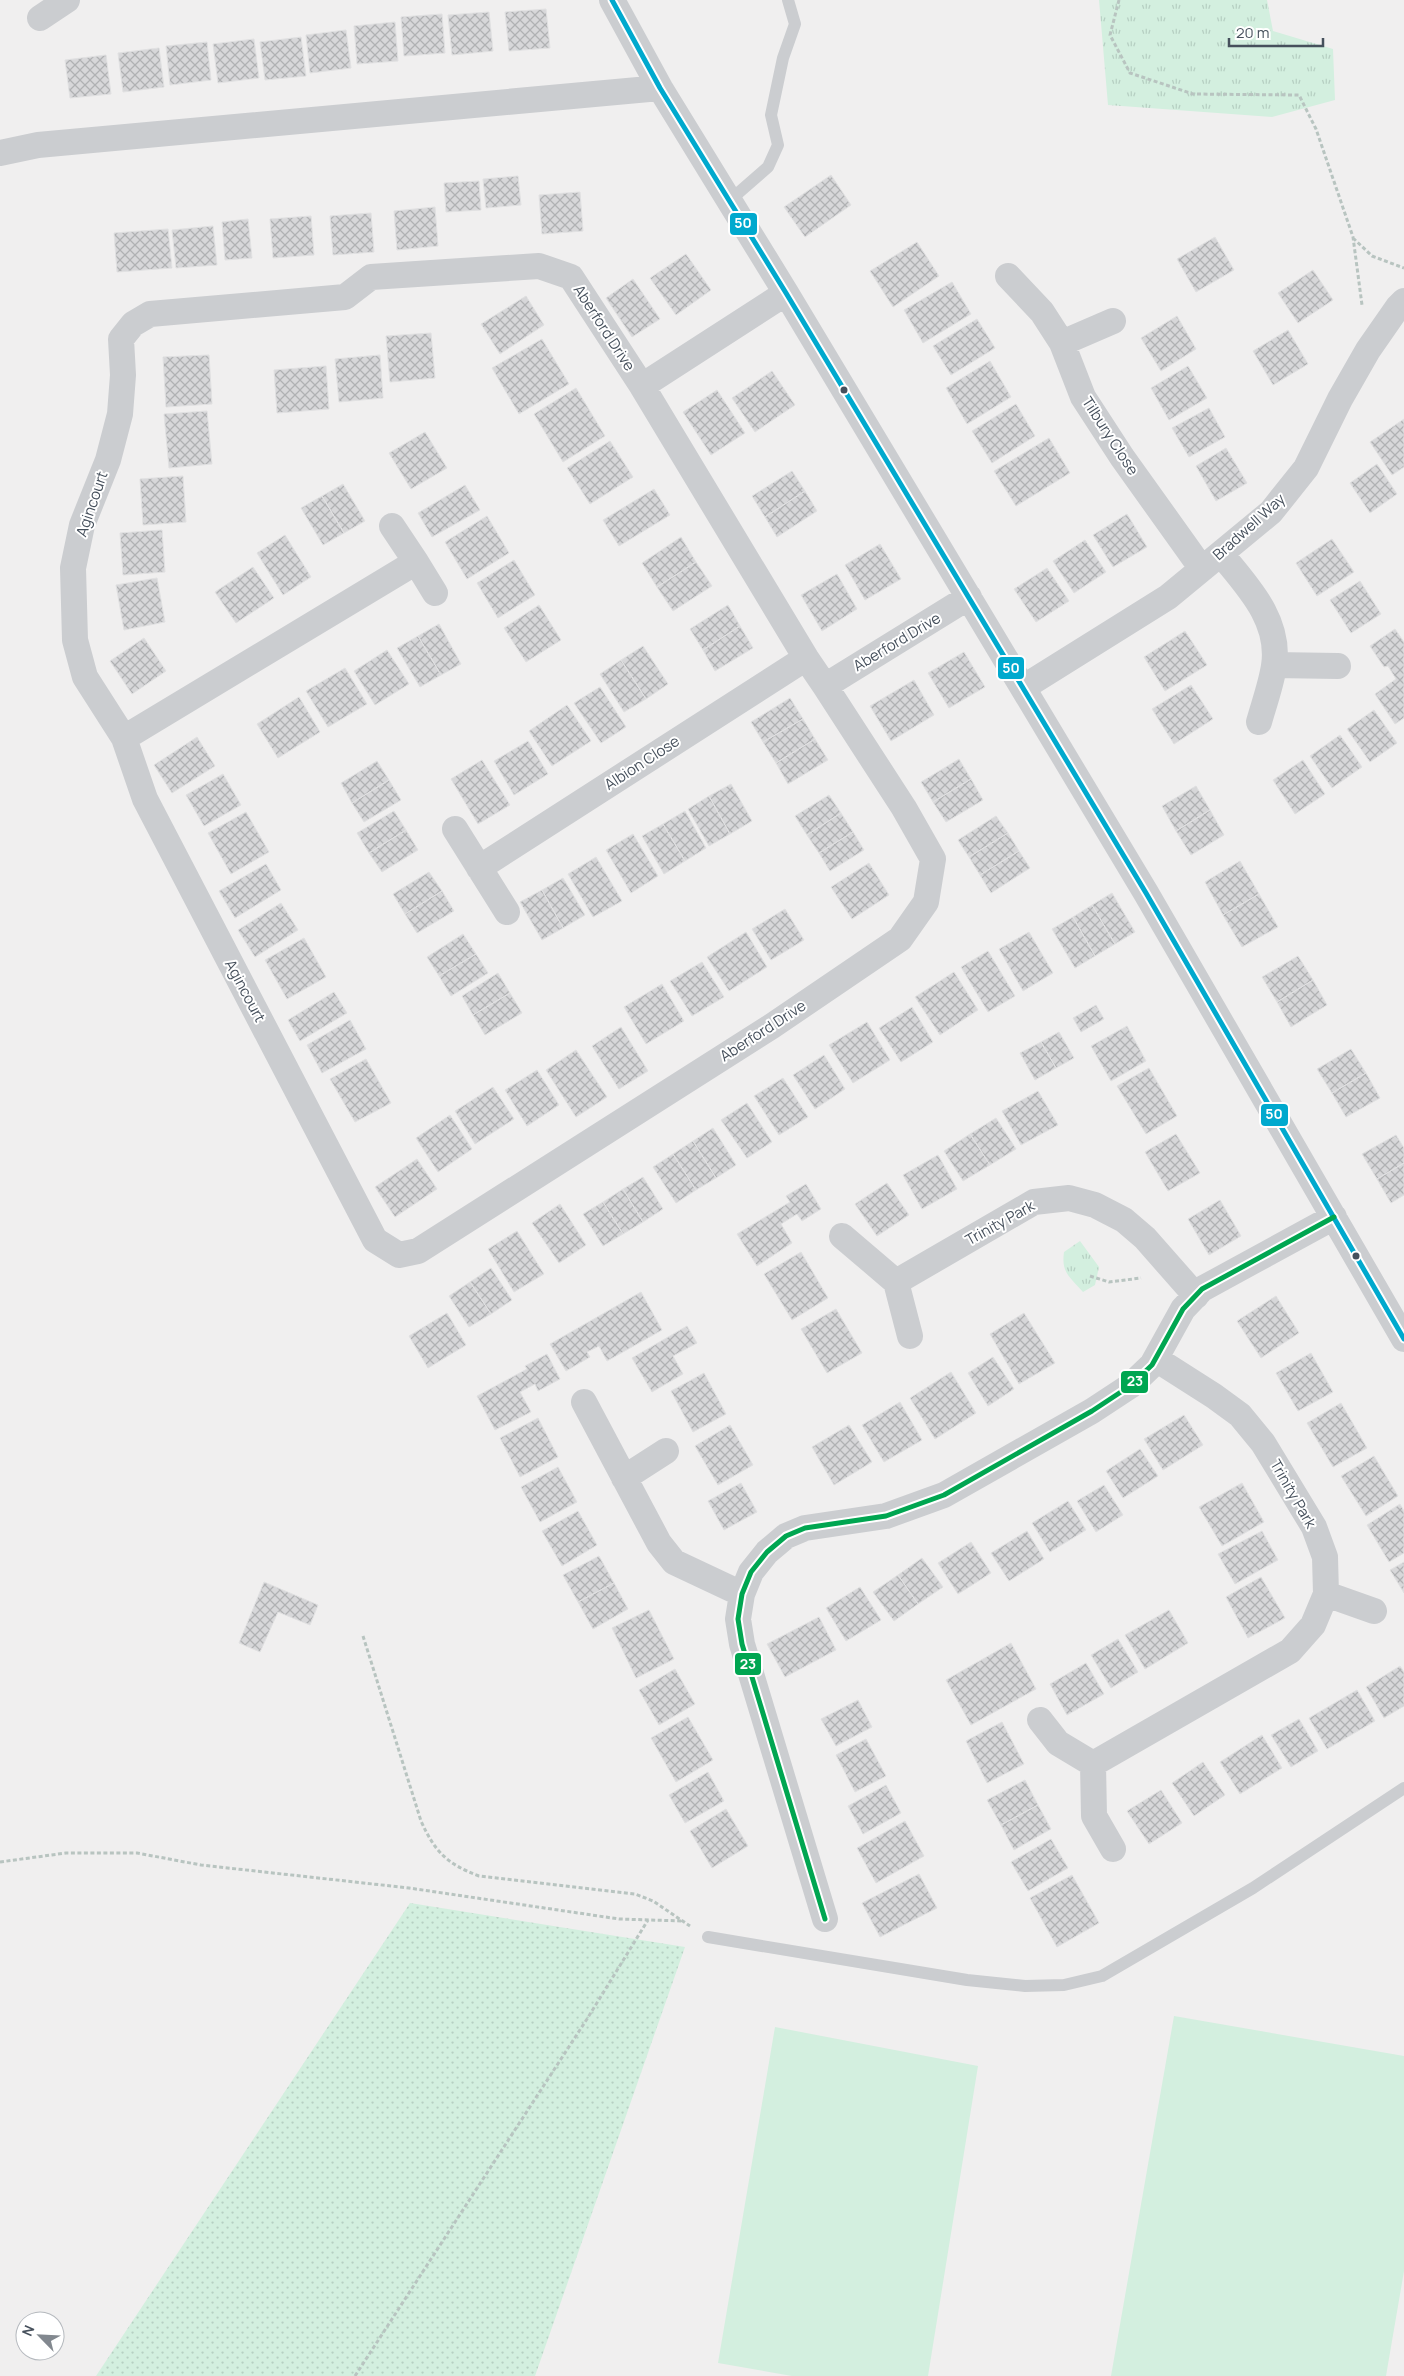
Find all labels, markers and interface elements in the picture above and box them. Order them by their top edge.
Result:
scale bar [1229,15,1323,47]
text: 20 m [1236,22,1269,43]
line badge: 50 [729,212,758,236]
text: 50 [734,213,752,232]
street label: Aberford Drive [569,281,640,375]
unlabelled marker [839,385,849,395]
street label: Tilbury Close [1077,392,1144,479]
street label: Agincourt [71,468,113,539]
street label: Bradwell Way [1208,488,1289,565]
street label: Aberford Drive [849,607,945,676]
line badge: 50 [997,656,1025,680]
text: 50 [1002,658,1020,677]
street label: Albion Close [600,730,684,795]
street label: Agincourt [220,956,271,1026]
street label: Aberford Drive [716,995,810,1066]
line badge: 50 [1260,1103,1289,1127]
text: 50 [1265,1104,1283,1123]
street label: Trinity Park [961,1195,1039,1250]
unlabelled marker [1351,1251,1361,1261]
line badge: 23 [1120,1370,1149,1394]
text: 23 [1127,1371,1143,1390]
street label: Trinity Park [1265,1456,1322,1532]
line badge: 23 [734,1652,762,1676]
text: 23 [740,1654,756,1673]
north arrow [15,2311,65,2361]
text: N [17,2322,38,2339]

